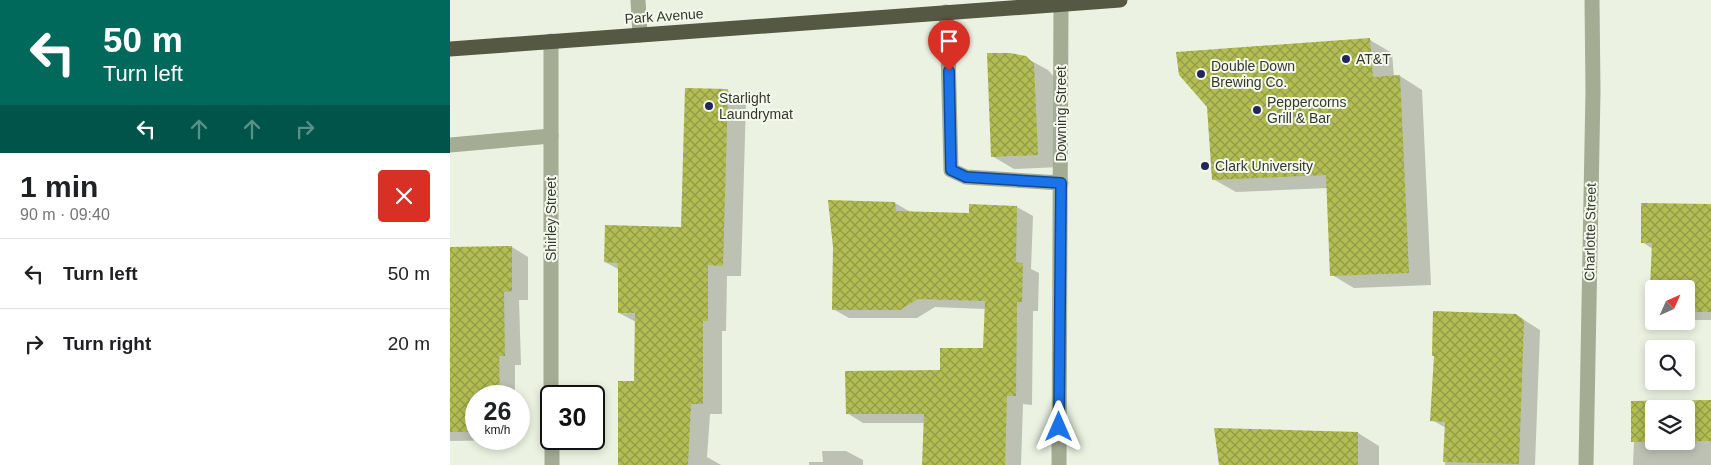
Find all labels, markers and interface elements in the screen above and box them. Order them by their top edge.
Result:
street label: Park Avenue [624,5,704,27]
icon: left [20,20,85,85]
text: 50 m [103,20,183,59]
pin [928,20,970,71]
icon: arrive [935,27,963,55]
place label: AT&T [1356,51,1391,67]
marker: AT&T [1340,53,1352,65]
place label: Double Down Brewing Co. [1211,58,1295,90]
text: Turn left [103,61,183,86]
street label: Downing Street [1053,66,1069,162]
marker: Double Down Brewing Co. [1195,68,1207,80]
place label: Starlight Laundrymat [719,90,793,122]
place label: Peppercorns Grill & Bar [1267,94,1346,126]
marker: Starlight Laundrymat [703,100,715,112]
marker: Peppercorns Grill & Bar [1251,104,1263,116]
icon: left [132,115,160,143]
icon: ahead [185,115,213,143]
icon: ahead [238,115,266,143]
icon: right [291,115,319,143]
place label: Clark University [1215,158,1313,174]
marker: Clark University [1199,160,1211,172]
text: 1 min [20,170,98,203]
button: close [378,170,430,222]
street label: Shirley Street [543,177,559,261]
street label: Charlotte Street [1581,183,1599,281]
text: 90 m · 09:40 [20,206,110,223]
icon: left [20,260,48,288]
text: Turn left [63,263,138,284]
text: 50 m [388,263,430,284]
north arrow [1645,280,1695,330]
map controls [1645,280,1695,450]
icon: right [20,330,48,358]
text: Turn right [63,333,151,354]
text: 20 m [388,333,430,354]
button: search [1645,340,1695,390]
speed limit sign: 30 [540,385,605,450]
text: 26 [484,397,511,425]
position arrow [1032,400,1084,452]
button: layers [1645,400,1695,450]
text: km/h [484,423,511,437]

